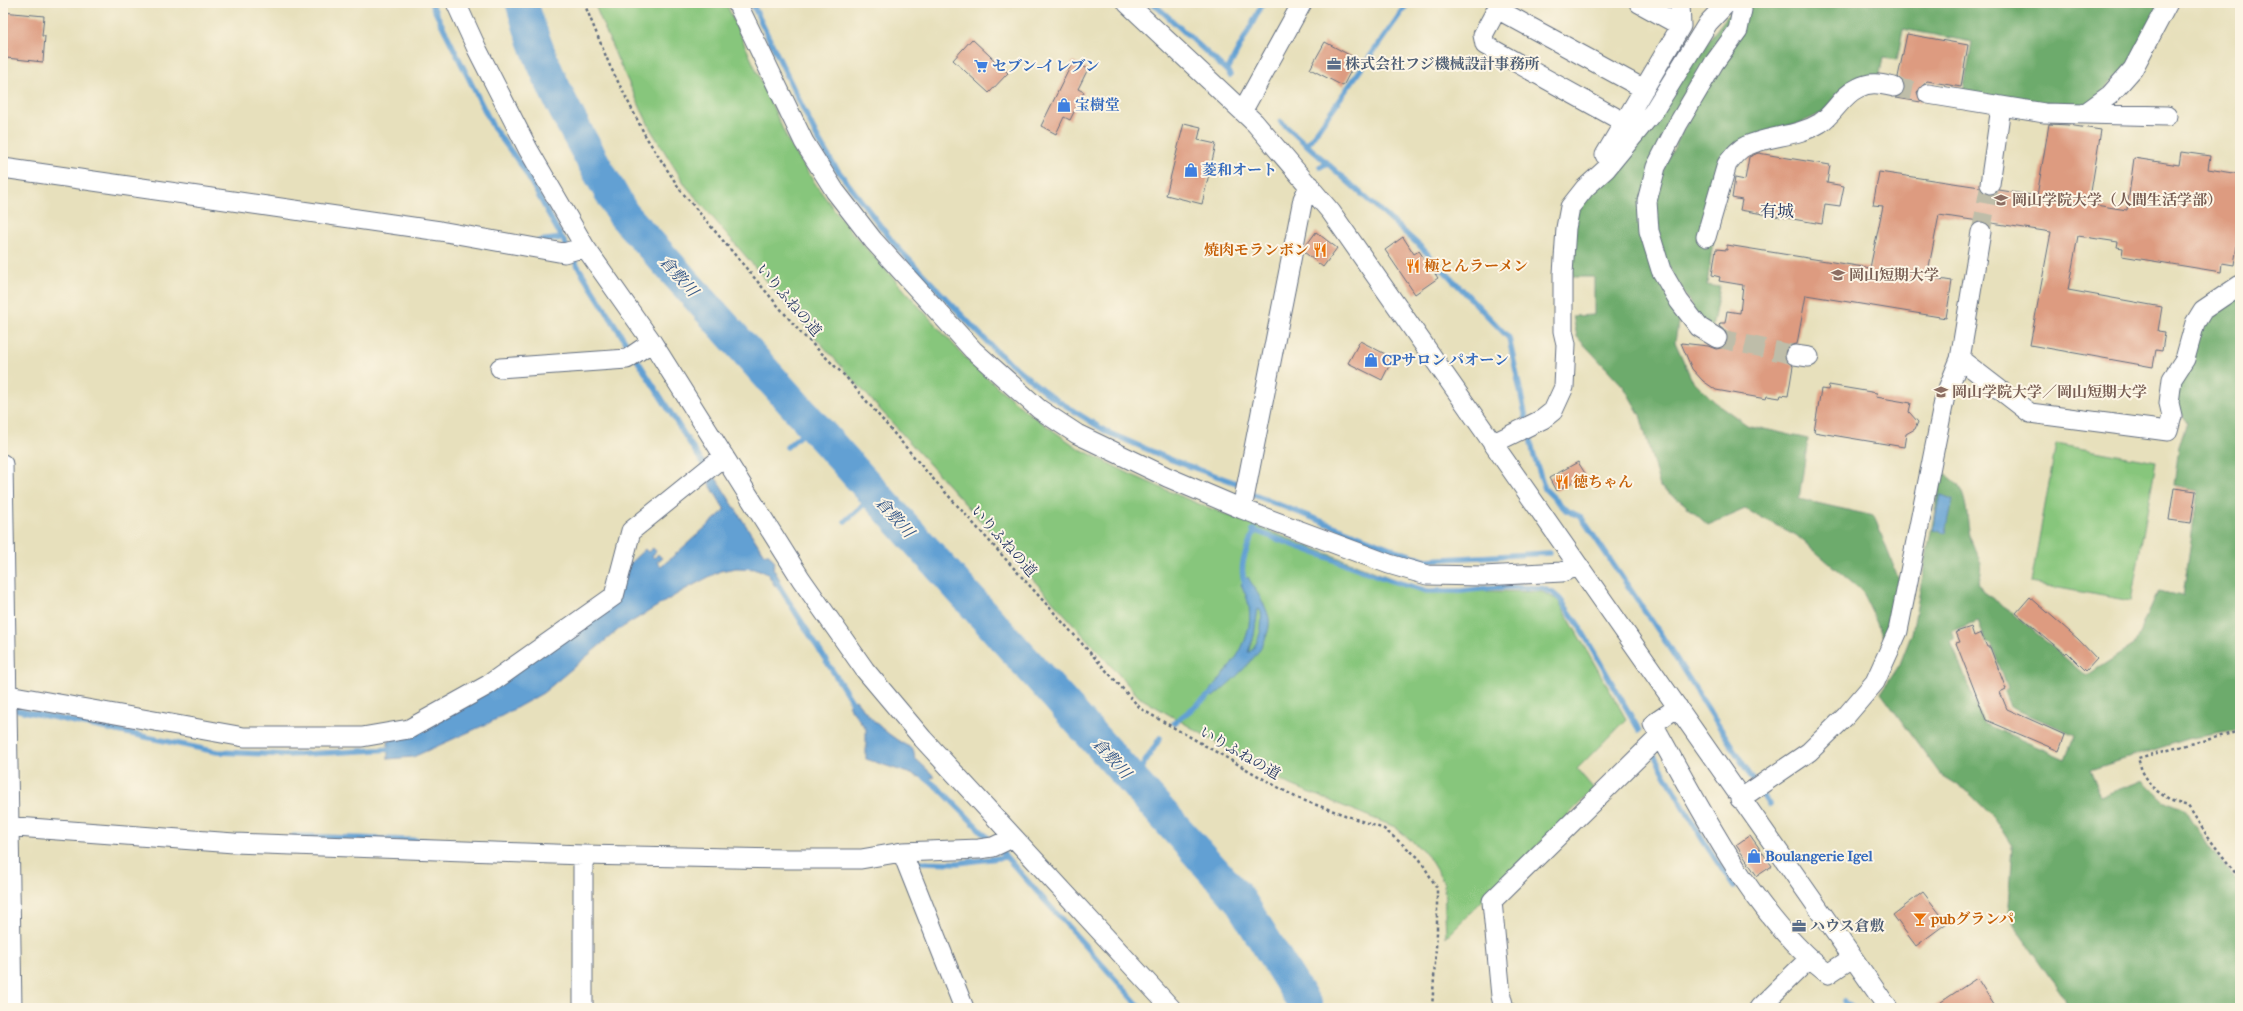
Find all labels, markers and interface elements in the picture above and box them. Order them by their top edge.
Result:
place label: 株式会社フジ機械設計事務所 [1345,55,1539,73]
office icon: 株式会社フジ機械設計事務所 [1326,56,1342,72]
place label: セブン-イレブン [992,57,1100,75]
supermarket icon: セブン-イレブン [973,58,989,74]
place label: 宝樹堂 [1075,96,1120,114]
shop icon: 宝樹堂 [1056,97,1072,113]
place label: 菱和オート [1202,161,1277,179]
shop icon: 菱和オート [1183,162,1199,178]
place label: 岡山学院大学（人間生活学部） [2012,191,2222,209]
school or university icon: 岡山学院大学（人間生活学部） [1993,192,2009,208]
district label: 有城 [1760,201,1794,221]
place label: 焼肉モランボン [1204,241,1309,259]
restaurant icon: 焼肉モランボン [1312,242,1328,258]
water label: 倉敷川 [656,252,703,302]
place label: 極とんラーメン [1424,257,1528,275]
restaurant icon: 極とんラーメン [1405,258,1421,274]
street label: いりふねの道 [753,260,825,340]
place label: 岡山短期大学 [1849,266,1939,284]
school or university icon: 岡山短期大学 [1830,267,1846,283]
place label: CPサロン パオーン [1382,351,1509,369]
shop icon: CPサロン パオーン [1363,352,1379,368]
place label: 岡山学院大学／岡山短期大学 [1952,383,2147,401]
school or university icon: 岡山学院大学／岡山短期大学 [1933,384,1949,400]
place label: 徳ちゃん [1573,473,1633,491]
restaurant icon: 徳ちゃん [1554,474,1570,490]
water label: 倉敷川 [872,493,919,543]
street label: いりふねの道 [967,502,1041,580]
street label: いりふねの道 [1197,723,1283,783]
water label: 倉敷川 [1089,734,1136,784]
place label: Boulangerie Igel [1765,847,1873,865]
shop icon: Boulangerie Igel [1746,848,1762,864]
place label: pubグランパ [1930,910,2014,928]
bar icon: pubグランパ [1912,911,1928,927]
place label: ハウス倉敷 [1810,917,1885,935]
office icon: ハウス倉敷 [1791,918,1807,934]

